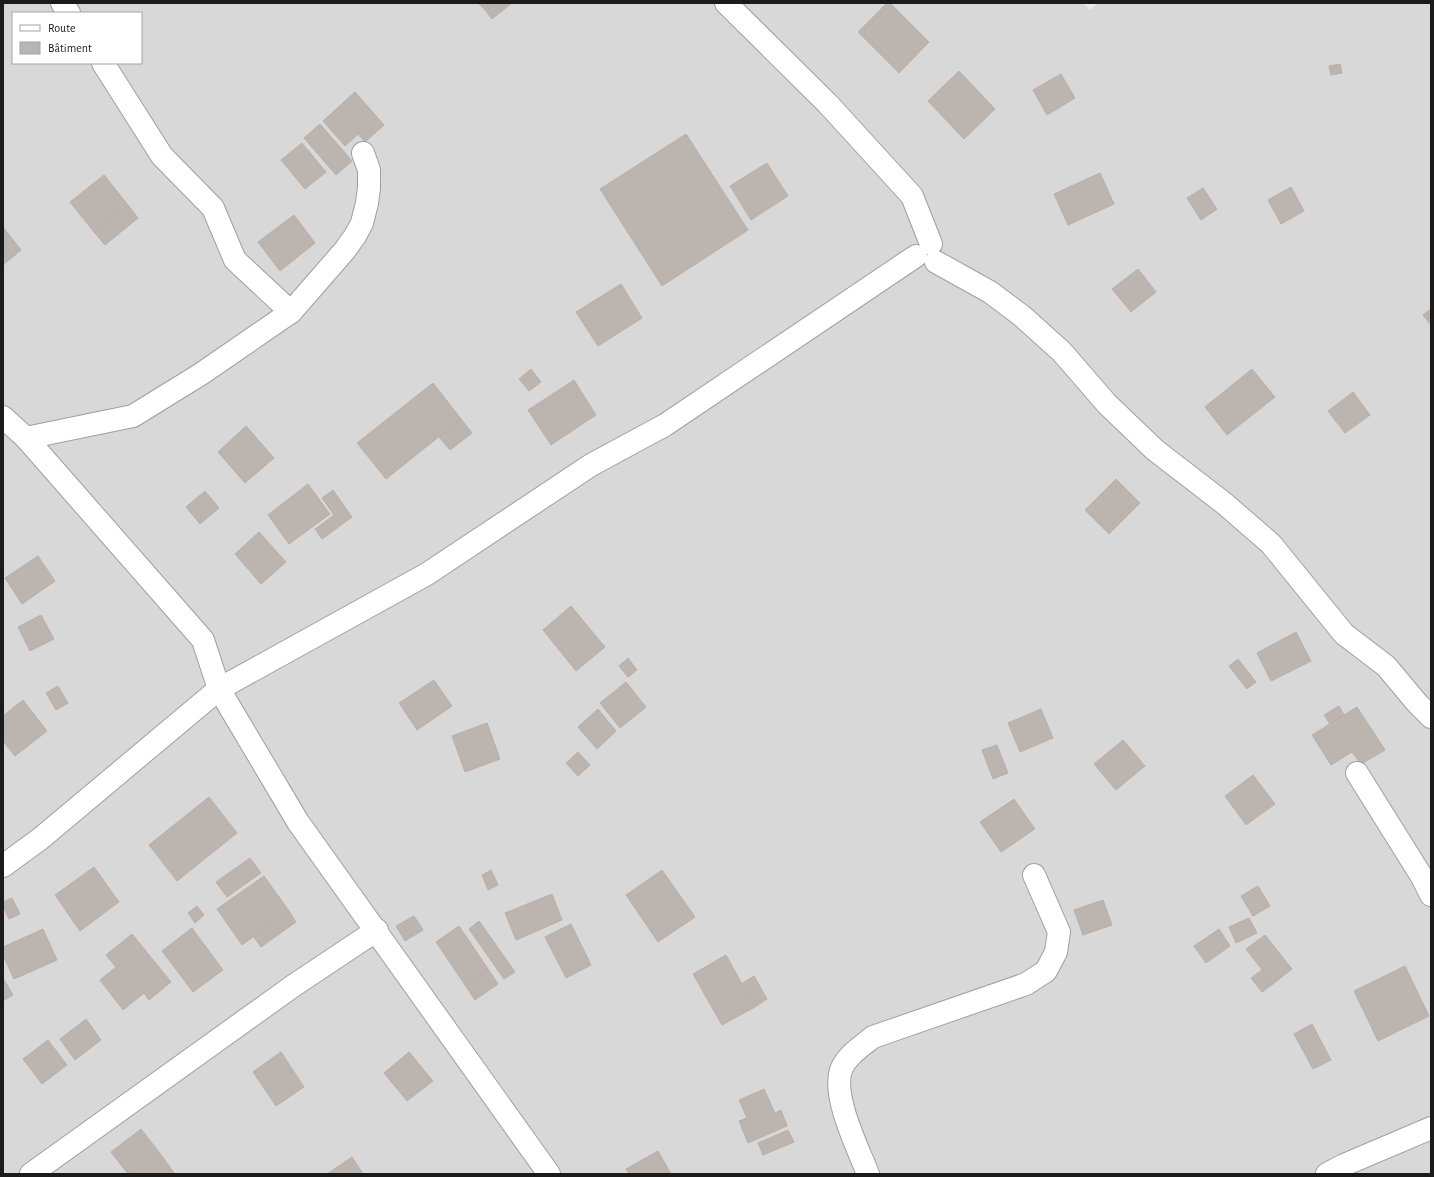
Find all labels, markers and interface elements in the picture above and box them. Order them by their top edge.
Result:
legend [12,12,142,64]
text: Route [48,22,75,34]
text: Bâtiment [48,42,92,54]

